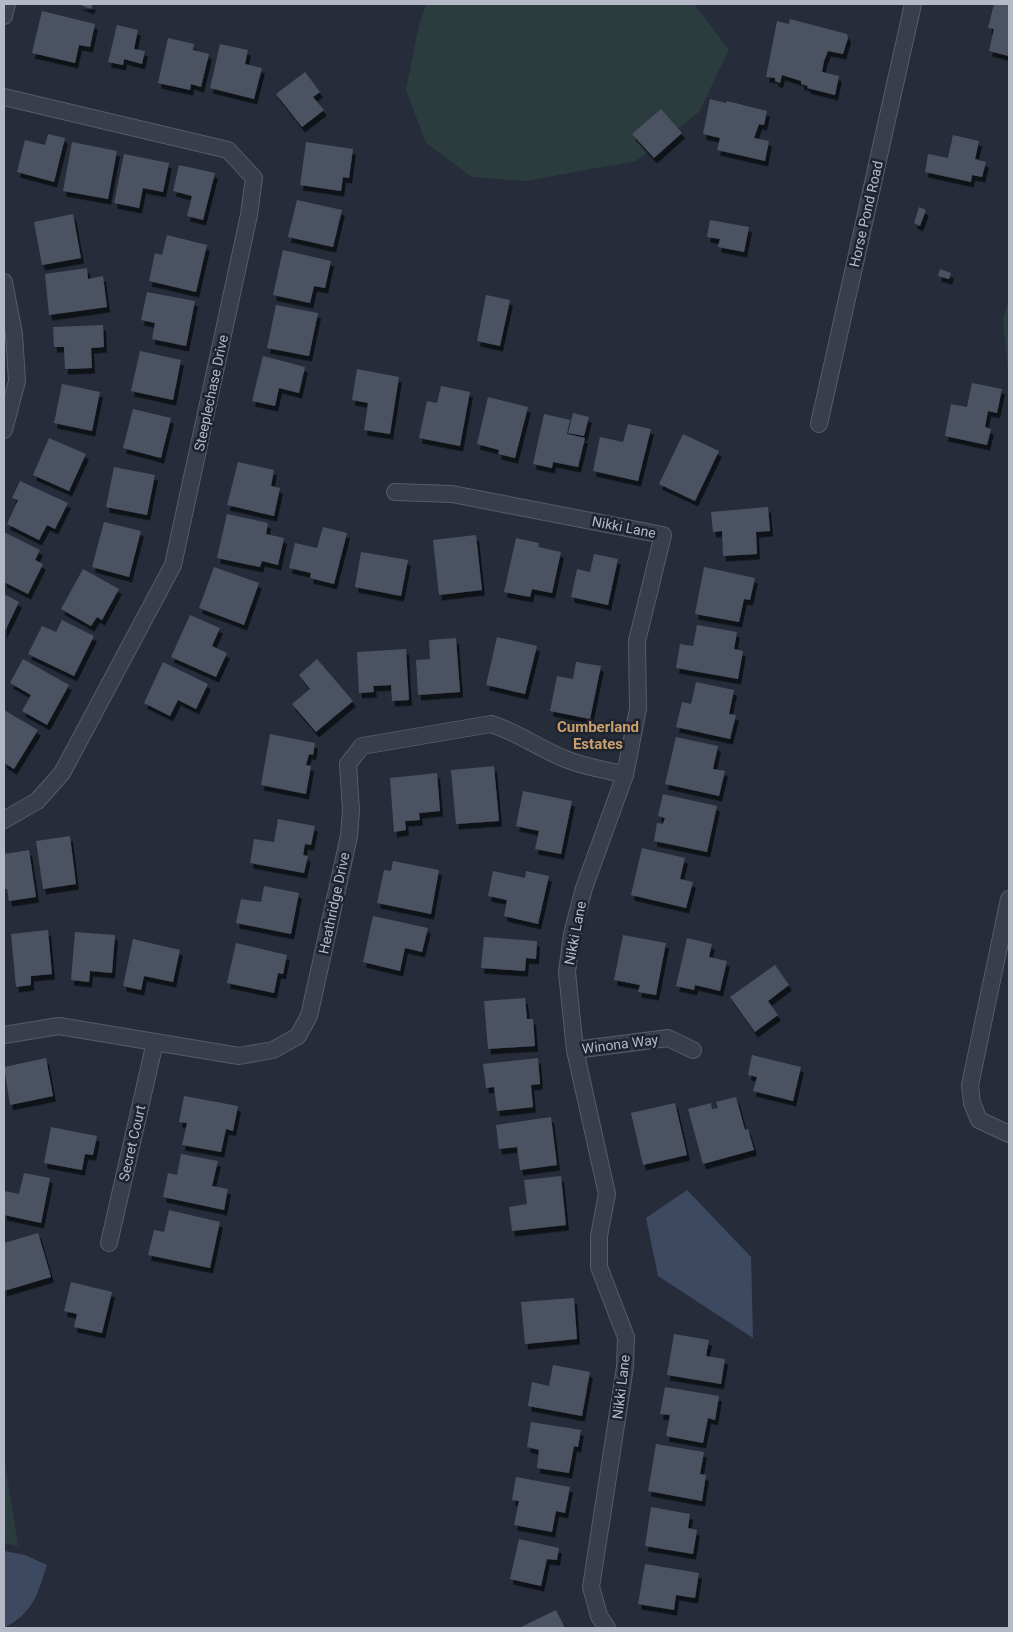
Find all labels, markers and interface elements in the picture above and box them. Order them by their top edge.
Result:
street label: Horse Pond Road [846,159,886,269]
street label: Steeplechase Drive [191,333,231,453]
street label: Nikki Lane [591,513,657,541]
district label: Cumberland Estates [557,718,639,753]
street label: Heathridge Drive [315,851,353,955]
street label: Nikki Lane [561,900,589,966]
street label: Winona Way [581,1031,659,1057]
street label: Secret Court [115,1103,149,1183]
street label: Nikki Lane [609,1354,633,1420]

